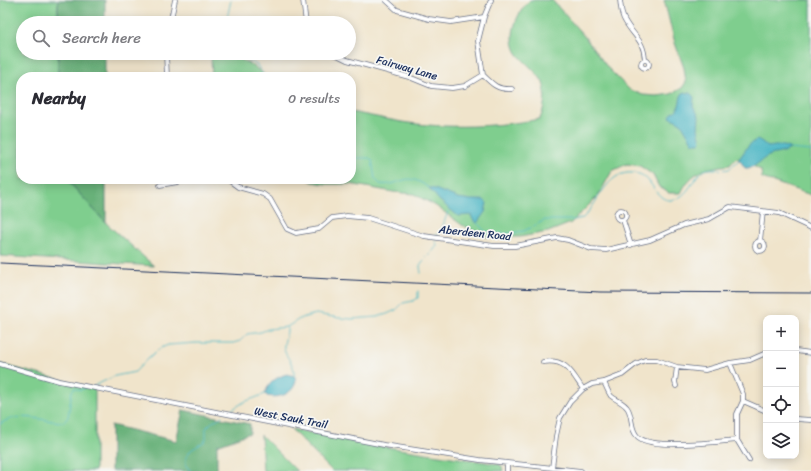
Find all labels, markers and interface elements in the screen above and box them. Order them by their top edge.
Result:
search box [16,16,356,60]
text: Search here [62,25,141,51]
icon: search [30,27,52,49]
street label: Fairway Lane [374,50,440,86]
text: Nearby [32,83,86,113]
text: 0 results [288,87,340,110]
street label: Aberdeen Road [437,220,513,246]
map controls [763,315,799,459]
button: + [763,315,799,351]
button: − [763,351,799,387]
button: locate [763,387,799,423]
street label: West Sauk Trail [253,402,330,435]
button: layers [763,423,799,459]

